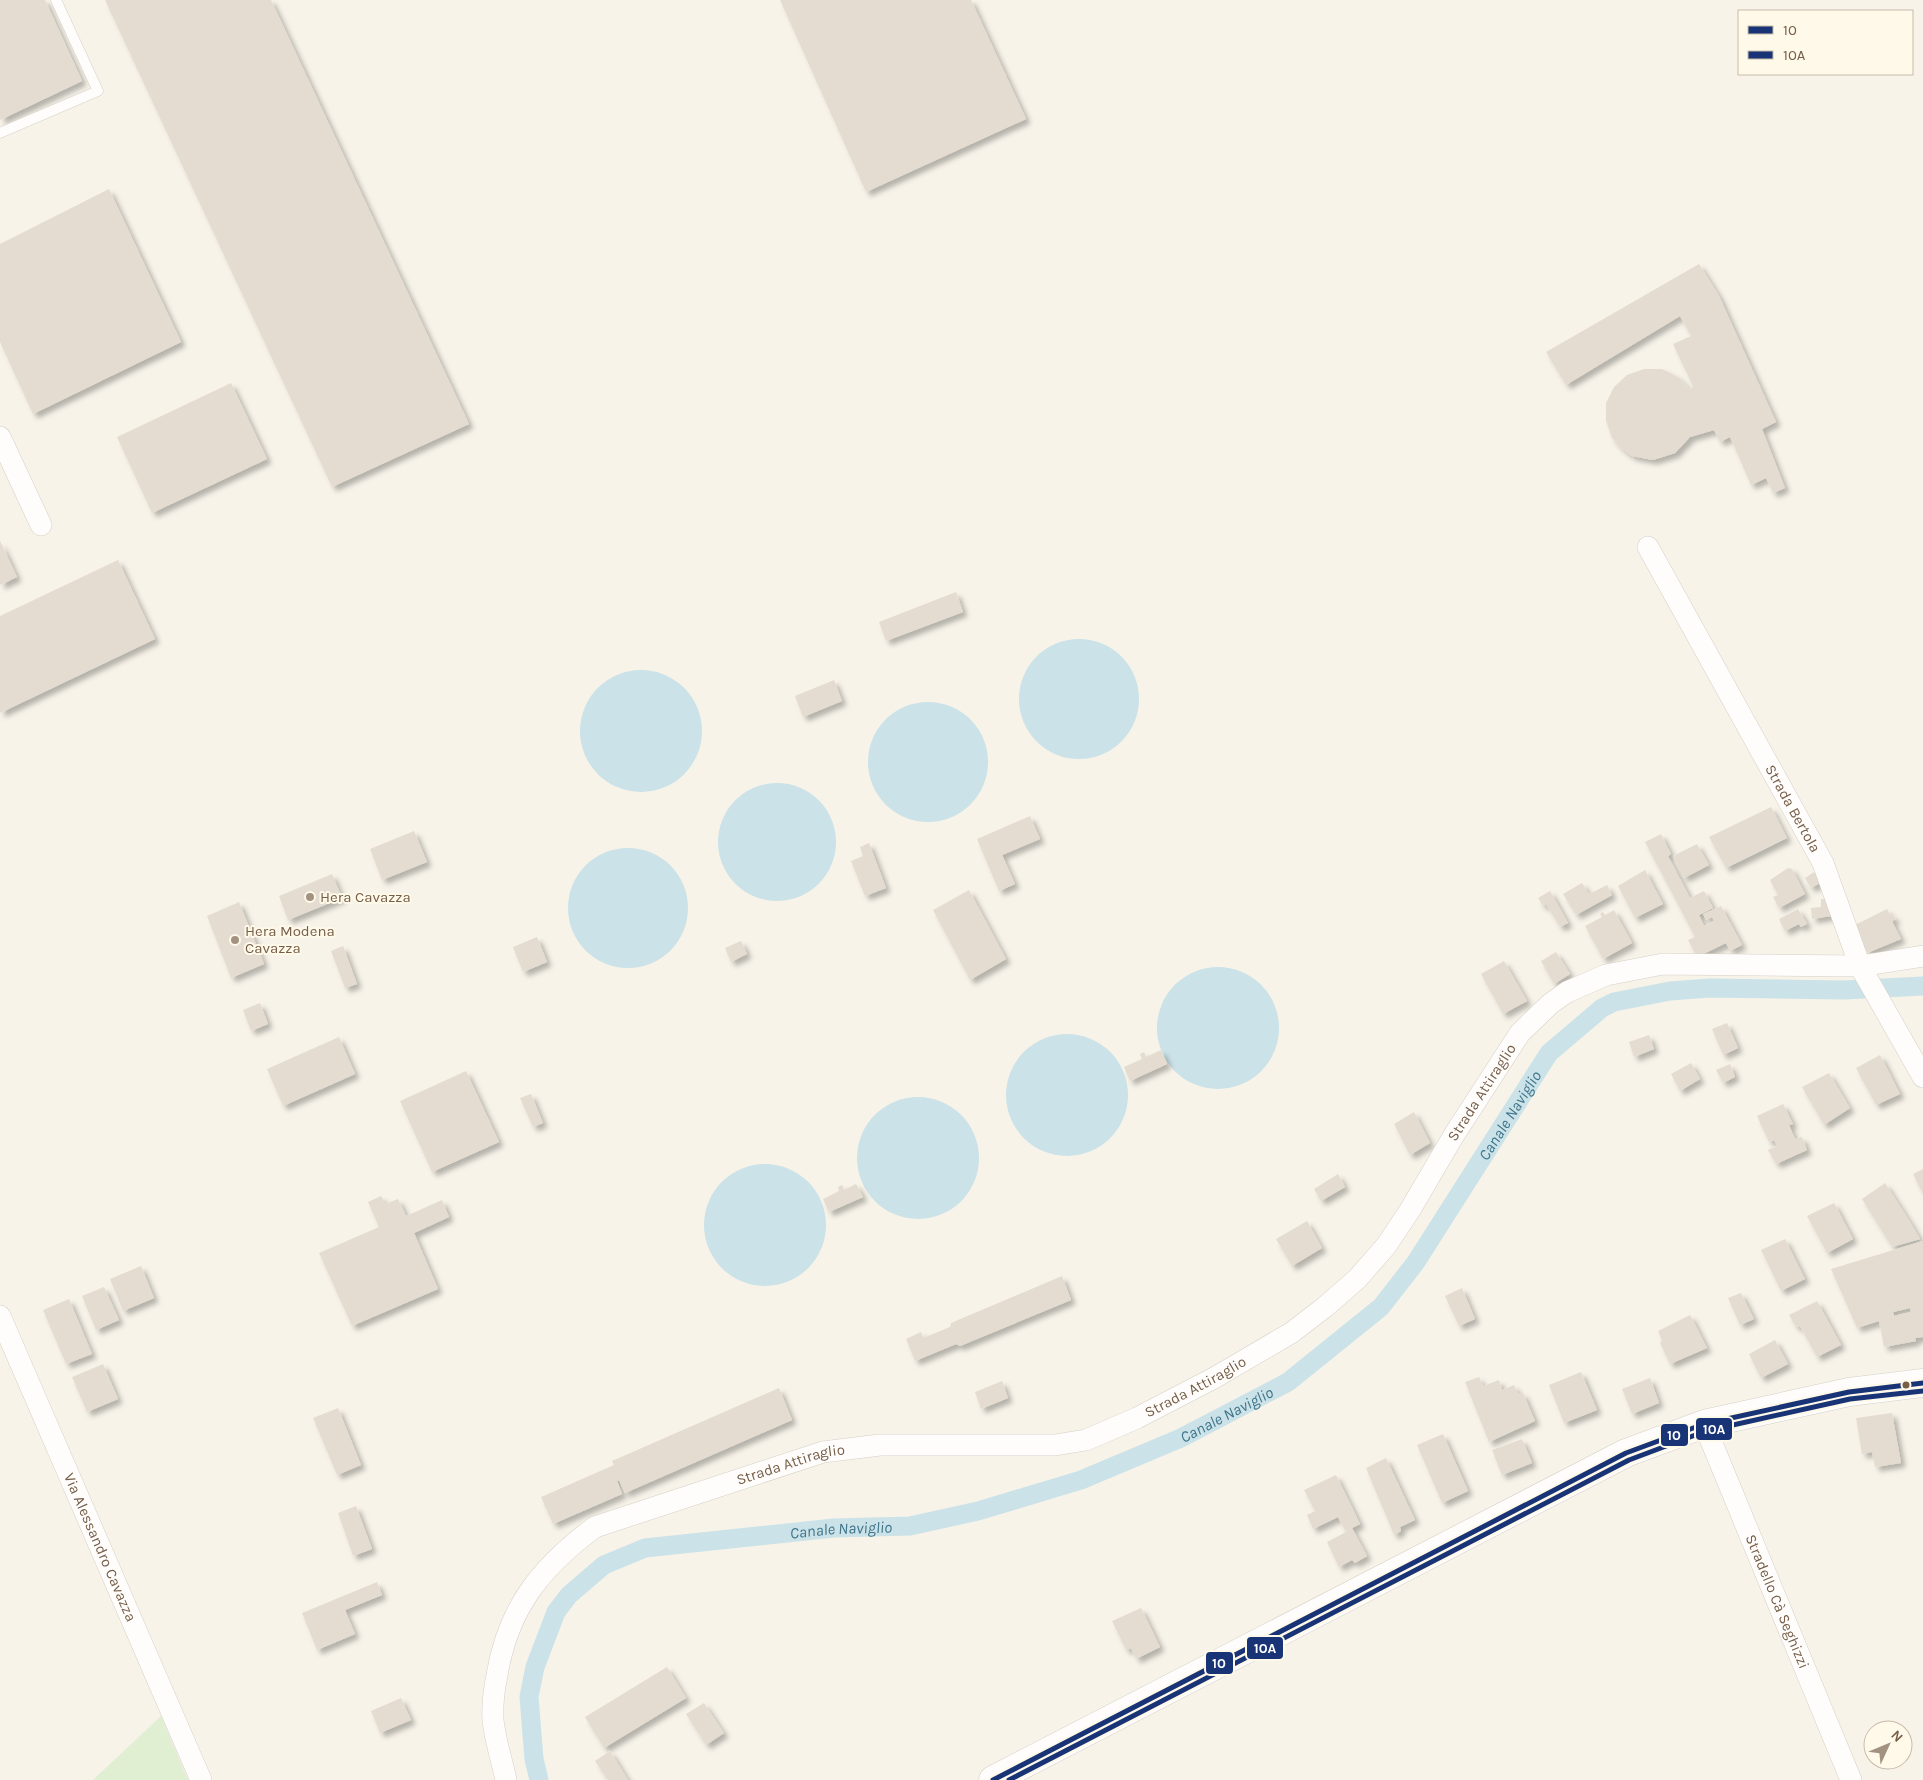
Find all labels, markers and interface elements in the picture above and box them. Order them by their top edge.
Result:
legend [1738,10,1913,75]
text: 10 [1783,21,1797,39]
text: 10A [1783,46,1806,64]
street label: Strada Bertola [1761,761,1824,856]
place label: Hera Cavazza [320,888,411,906]
marker: Hera Cavazza [304,891,316,903]
place label: Hera Modena Cavazza [245,922,335,957]
marker: Hera Modena Cavazza [229,934,241,946]
street label: Strada Attiraglio [1443,1040,1520,1144]
water label: Canale Naviglio [1474,1067,1545,1164]
street label: Strada Attiraglio [1142,1352,1249,1421]
unlabelled marker [1901,1380,1911,1390]
water label: Canale Naviglio [1176,1382,1276,1446]
line badge: 10A [1695,1417,1733,1441]
text: 10A [1703,1421,1726,1438]
line badge: 10 [1660,1423,1689,1447]
text: 10 [1667,1427,1681,1444]
street label: Strada Attiraglio [734,1440,846,1489]
street label: Via Alessandro Cavazza [60,1470,140,1624]
water label: Canale Naviglio [789,1517,892,1542]
street label: Stradello Cà Seghizzi [1742,1532,1813,1671]
line badge: 10A [1246,1636,1284,1660]
text: 10A [1254,1640,1277,1657]
line badge: 10 [1205,1651,1234,1675]
text: 10 [1212,1655,1226,1672]
north arrow [1863,1720,1913,1770]
text: N [1887,1727,1907,1746]

